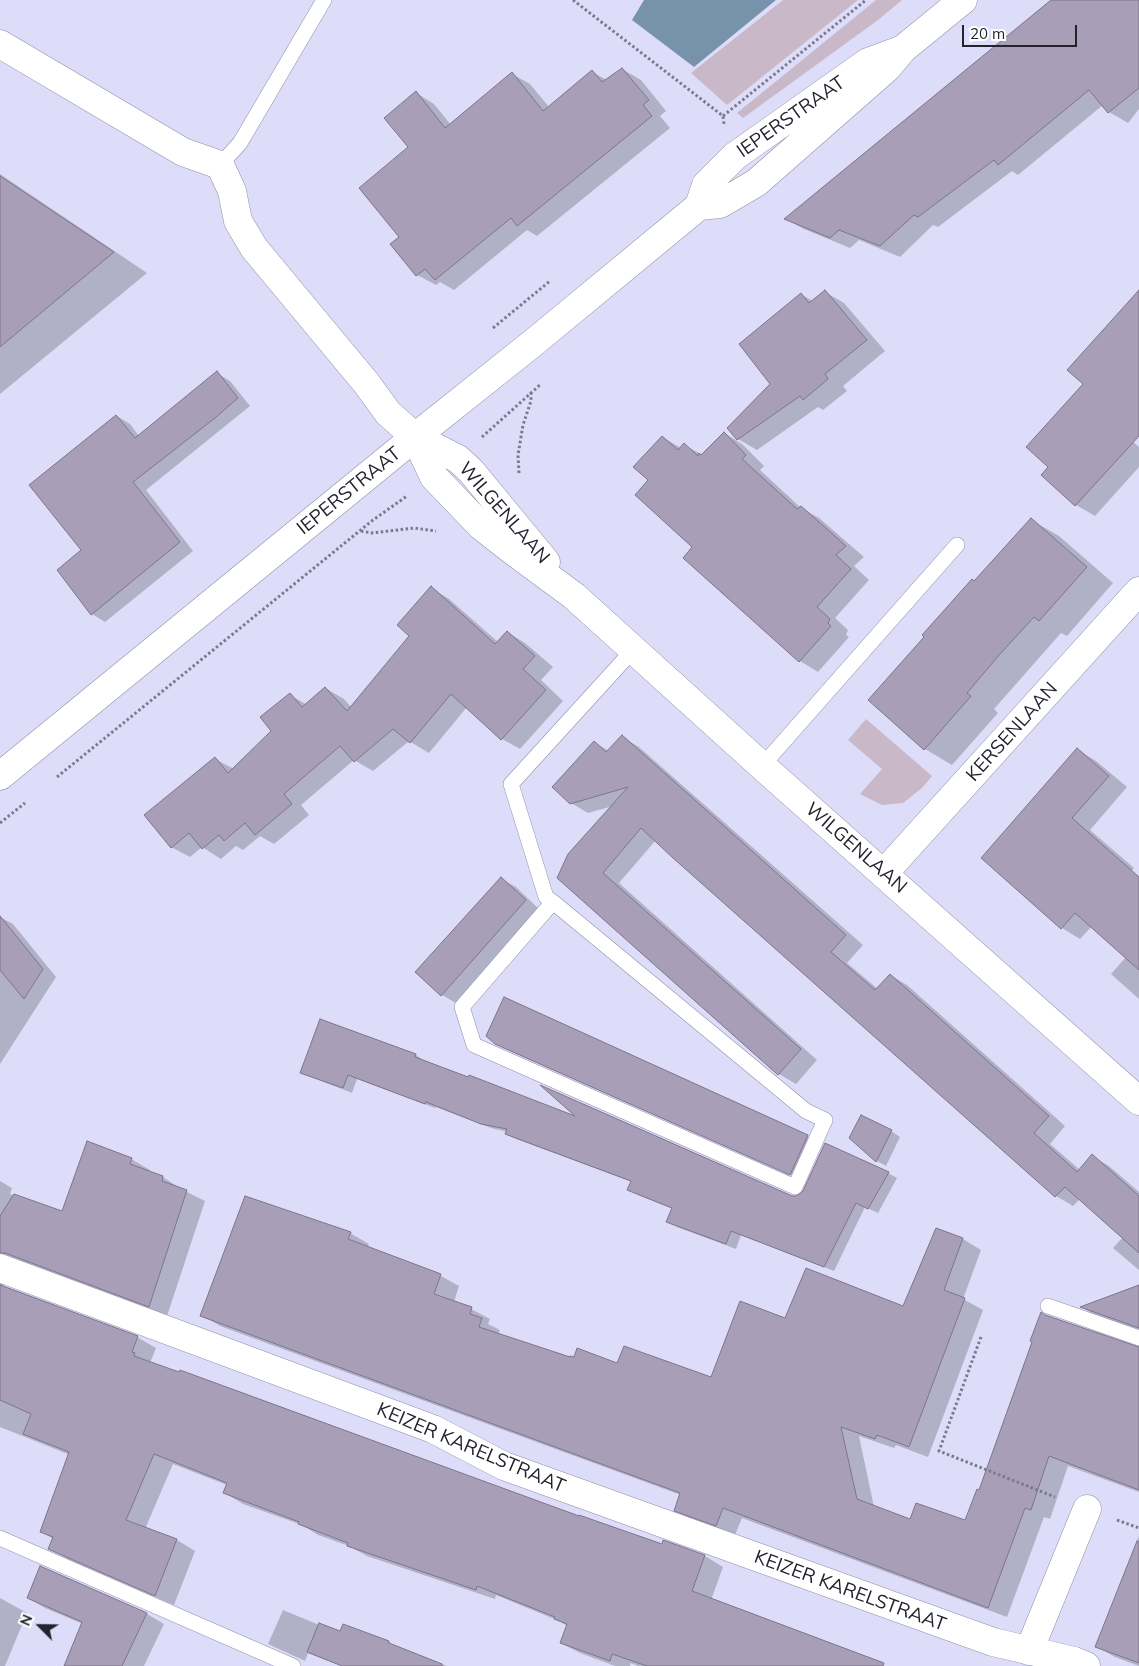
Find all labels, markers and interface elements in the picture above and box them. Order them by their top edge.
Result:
scale bar [964,15,1079,47]
text: 20 m [970,24,1005,43]
street label: IEPERSTRAAT [733,71,849,163]
street label: IEPERSTRAAT [293,442,405,540]
street label: WILGENLAAN [454,458,554,568]
street label: KERSENLAAN [961,678,1063,786]
street label: WILGENLAAN [801,798,911,898]
street label: KEIZER KARELSTRAAT [373,1398,569,1498]
street label: KEIZER KARELSTRAAT [751,1546,949,1636]
north arrow [15,1601,65,1651]
text: N [16,1612,37,1629]

